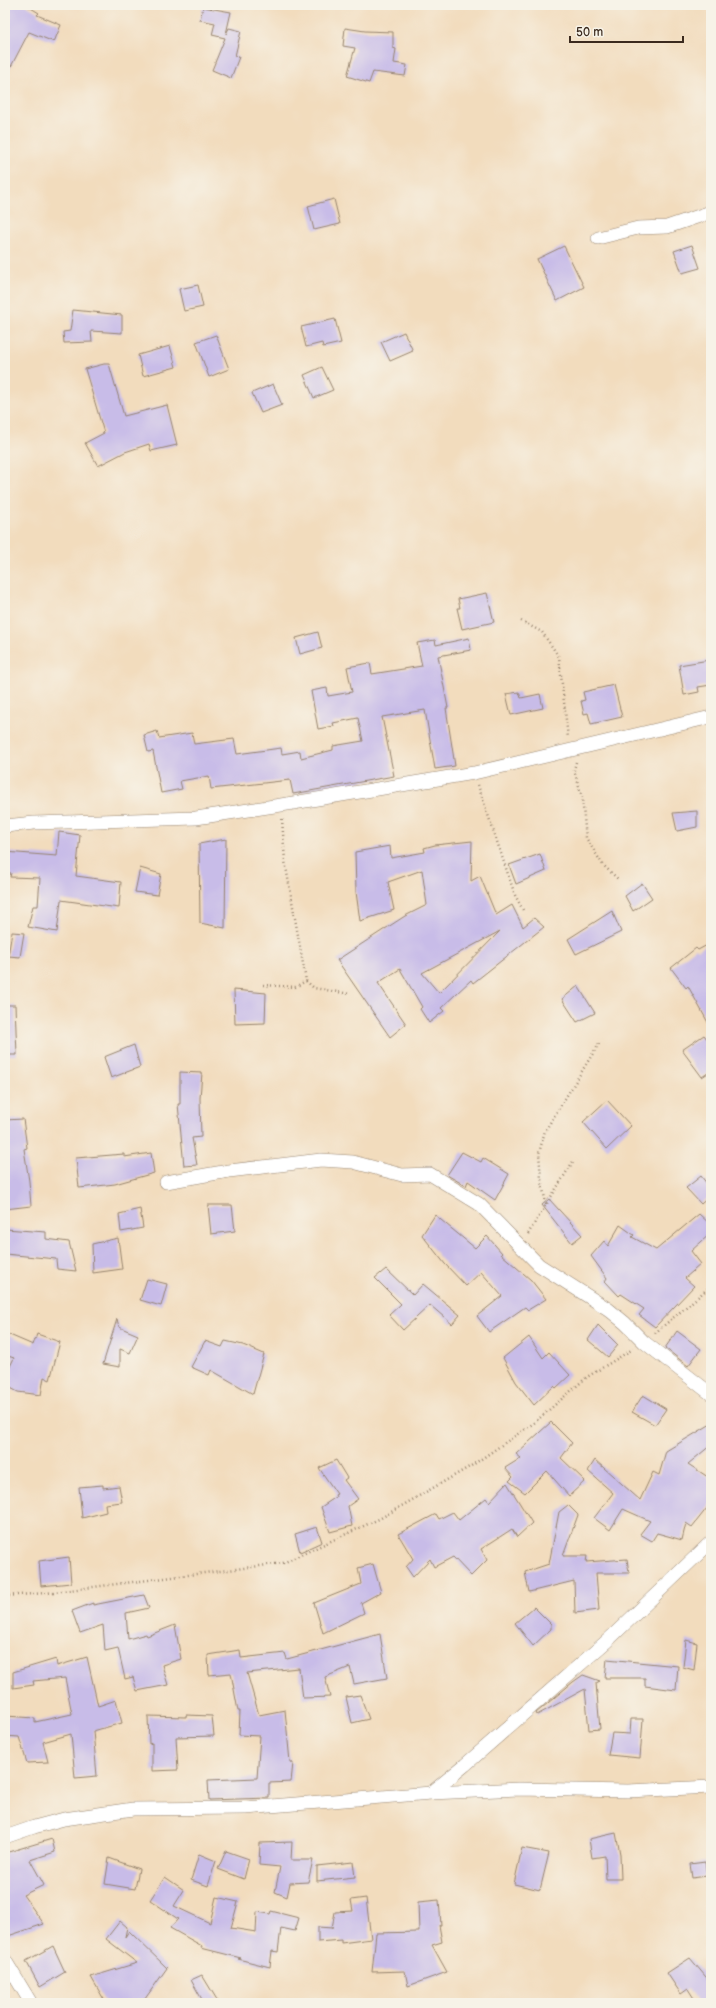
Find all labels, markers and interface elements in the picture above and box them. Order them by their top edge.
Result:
scale bar [570,18,683,44]
text: 50 m [576,25,603,40]

